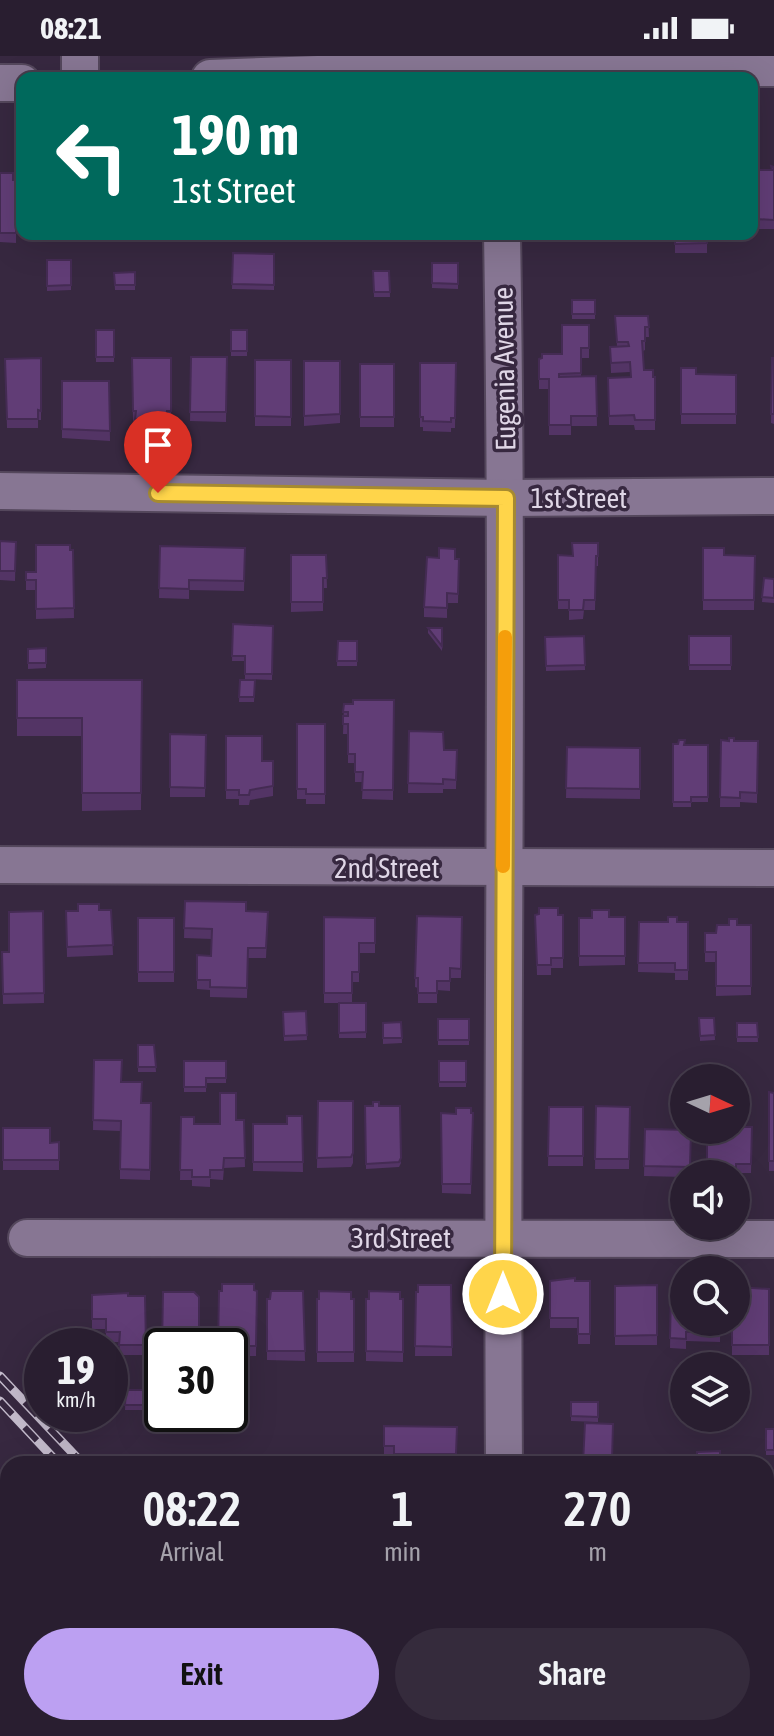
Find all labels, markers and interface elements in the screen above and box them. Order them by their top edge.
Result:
text: 08:21 [40,11,102,45]
text: 190 m [172,103,299,167]
icon: left [40,104,144,208]
text: 1st Street [172,169,296,211]
street label: Eugenia Avenue [487,287,521,451]
pin [124,411,192,493]
icon: arrive [136,423,180,467]
street label: 1st Street [531,482,627,514]
street label: 2nd Street [334,852,440,884]
north arrow [670,1064,750,1144]
map controls [670,1064,750,1432]
button: sound [670,1160,750,1240]
street label: 3rd Street [351,1222,451,1254]
position arrow [461,1252,545,1336]
button: search [670,1256,750,1336]
speed limit sign: 30 [144,1328,248,1432]
text: 19 [57,1347,95,1392]
button: layers [670,1352,750,1432]
text: km/h [56,1388,96,1411]
text: 08:22 [143,1481,241,1536]
text: 1 [391,1481,414,1536]
text: 270 [564,1481,631,1536]
text: Arrival [160,1537,224,1567]
text: min [384,1537,421,1567]
text: m [588,1537,607,1567]
button: Exit [24,1628,379,1720]
button: Share [395,1628,750,1720]

